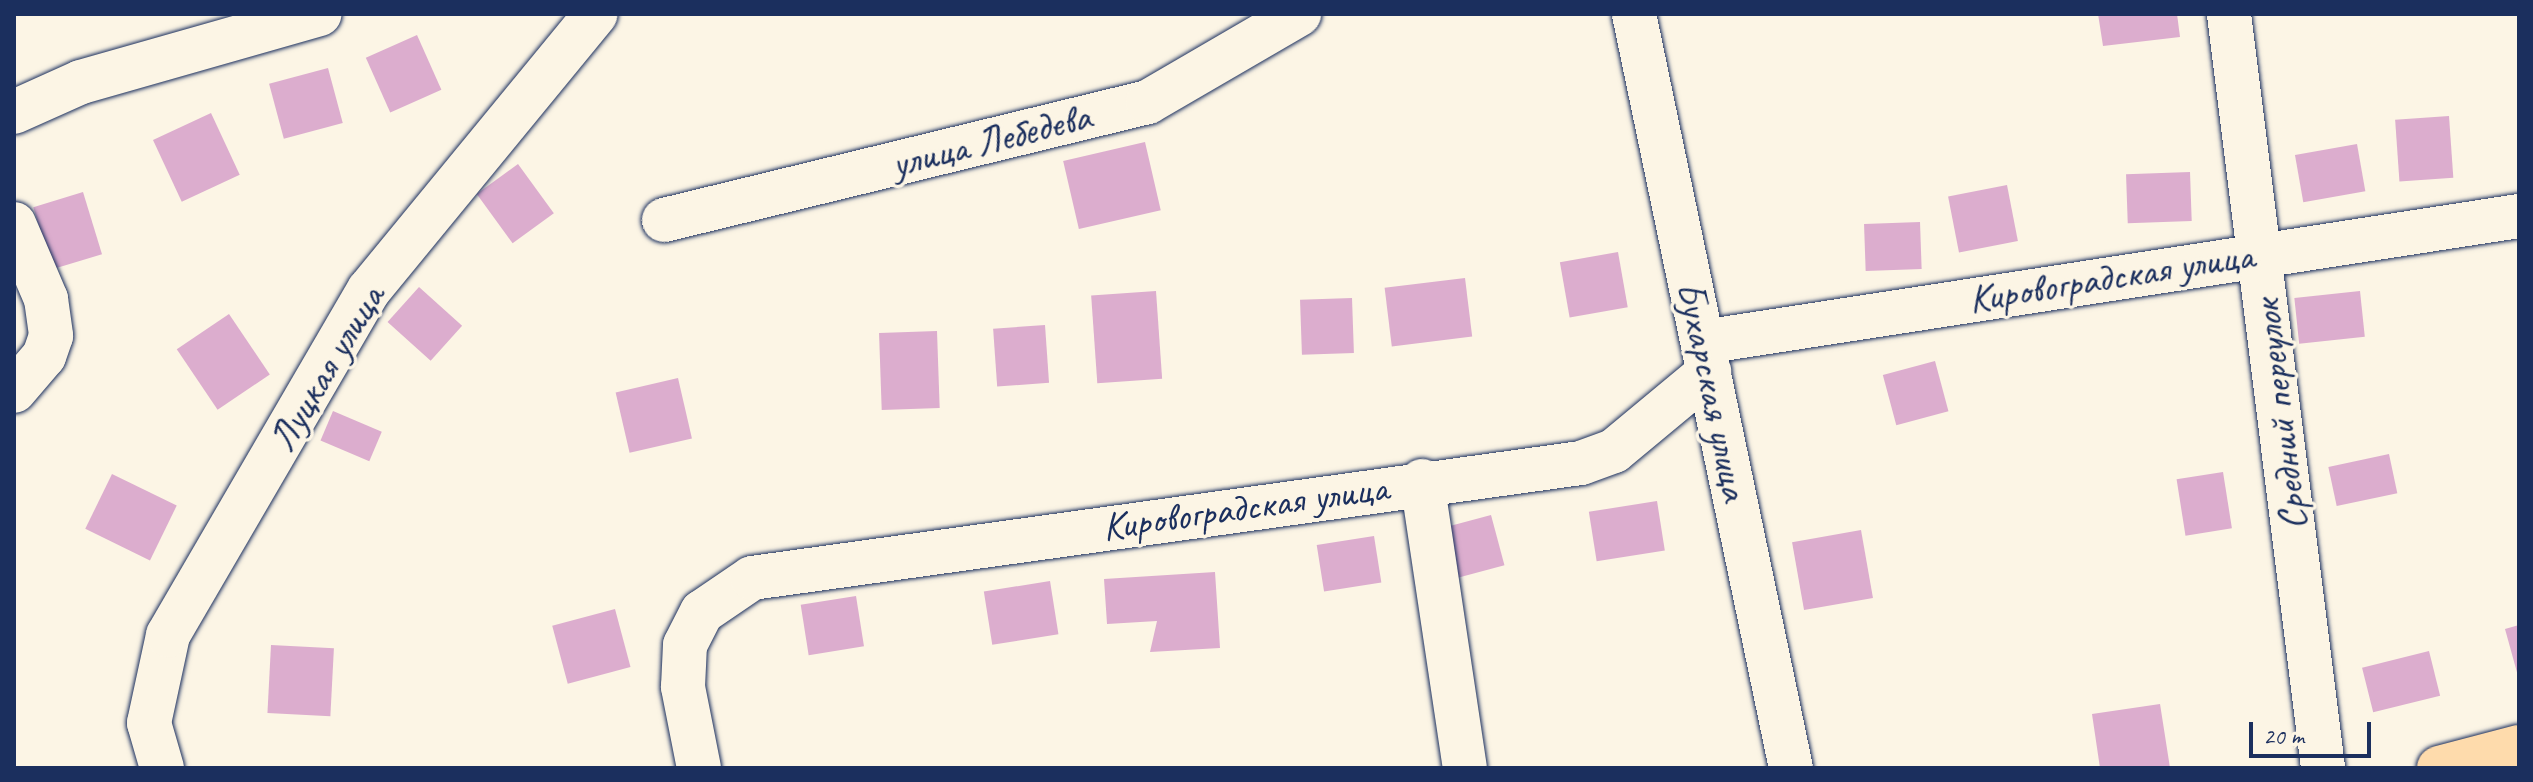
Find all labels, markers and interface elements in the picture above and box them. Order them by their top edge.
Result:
street label: улица Лебедева [886,92,1096,188]
street label: Кировоградская улица [1965,231,2257,323]
street label: Бухарская улица [1666,275,1760,507]
street label: Луцкая улица [258,276,394,460]
street label: Средний переулок [2242,297,2318,533]
street label: Кировоградская улица [1099,463,1391,551]
scale bar [2253,706,2375,756]
text: 20 m [2263,721,2304,751]

